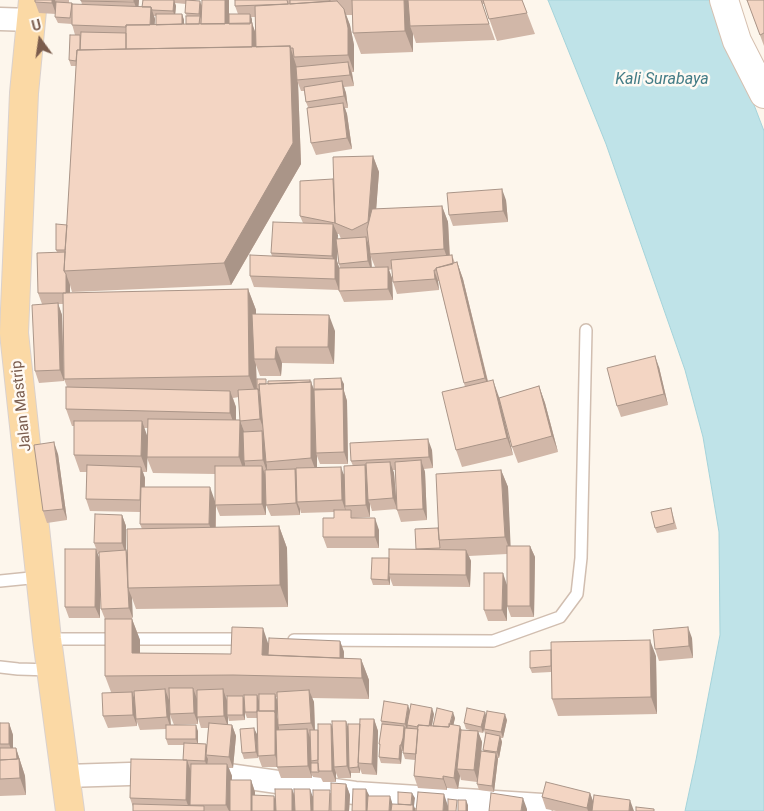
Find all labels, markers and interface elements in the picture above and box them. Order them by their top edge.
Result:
north arrow [15,15,65,65]
text: U [30,17,43,34]
water label: Kali Surabaya [615,70,709,90]
street label: Jalan Mastrip [8,360,36,452]

